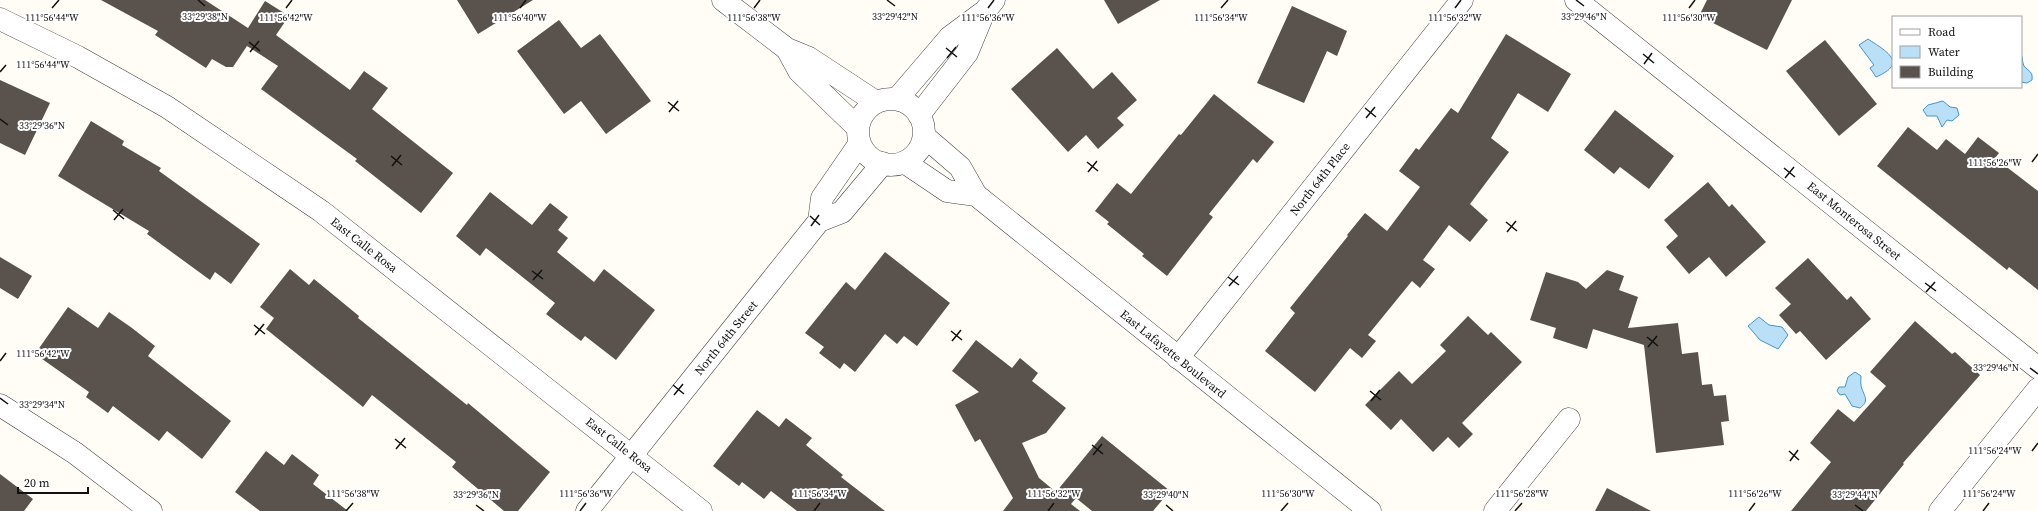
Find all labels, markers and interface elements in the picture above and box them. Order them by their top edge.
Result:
text: 33°29'38"N [182,10,228,23]
text: 33°29'42"N [872,10,918,23]
text: 33°29'46"N [1561,10,1607,23]
text: 111°56'44"W [25,11,79,24]
text: 111°56'42"W [259,11,313,24]
text: 111°56'40"W [493,11,547,24]
text: 111°56'38"W [727,11,781,24]
text: 111°56'36"W [961,11,1015,24]
text: 111°56'34"W [1194,11,1248,24]
text: 111°56'32"W [1428,11,1482,24]
text: 111°56'30"W [1662,11,1716,24]
legend [1892,16,2022,88]
text: Road [1928,24,1955,40]
text: Water [1928,44,1960,60]
text: 111°56'44"W [16,58,70,71]
text: Building [1928,64,1973,80]
text: 33°29'36"N [19,119,65,132]
street label: North 64th Place [1286,139,1354,219]
text: 111°56'26"W [1968,156,2022,169]
street label: East Monterosa Street [1804,178,1904,264]
street label: East Calle Rosa [327,214,401,277]
street label: North 64th Street [691,297,761,379]
street label: East Lafayette Boulevard [1117,306,1229,402]
text: 111°56'42"W [16,347,70,360]
text: 33°29'46"N [1973,361,2019,374]
text: 33°29'34"N [19,398,65,411]
street label: East Calle Rosa [582,414,656,477]
text: 111°56'24"W [1968,444,2022,457]
scale bar [18,469,88,495]
text: 20 m [24,475,50,491]
text: 111°56'38"W [326,487,380,500]
text: 111°56'36"W [559,487,613,500]
text: 111°56'34"W [793,487,847,500]
text: 111°56'32"W [1027,487,1081,500]
text: 111°56'30"W [1261,487,1315,500]
text: 111°56'28"W [1495,487,1549,500]
text: 111°56'26"W [1728,487,1782,500]
text: 111°56'24"W [1962,487,2016,500]
text: 33°29'36"N [453,488,499,501]
text: 33°29'40"N [1143,488,1189,501]
text: 33°29'44"N [1832,488,1878,501]

